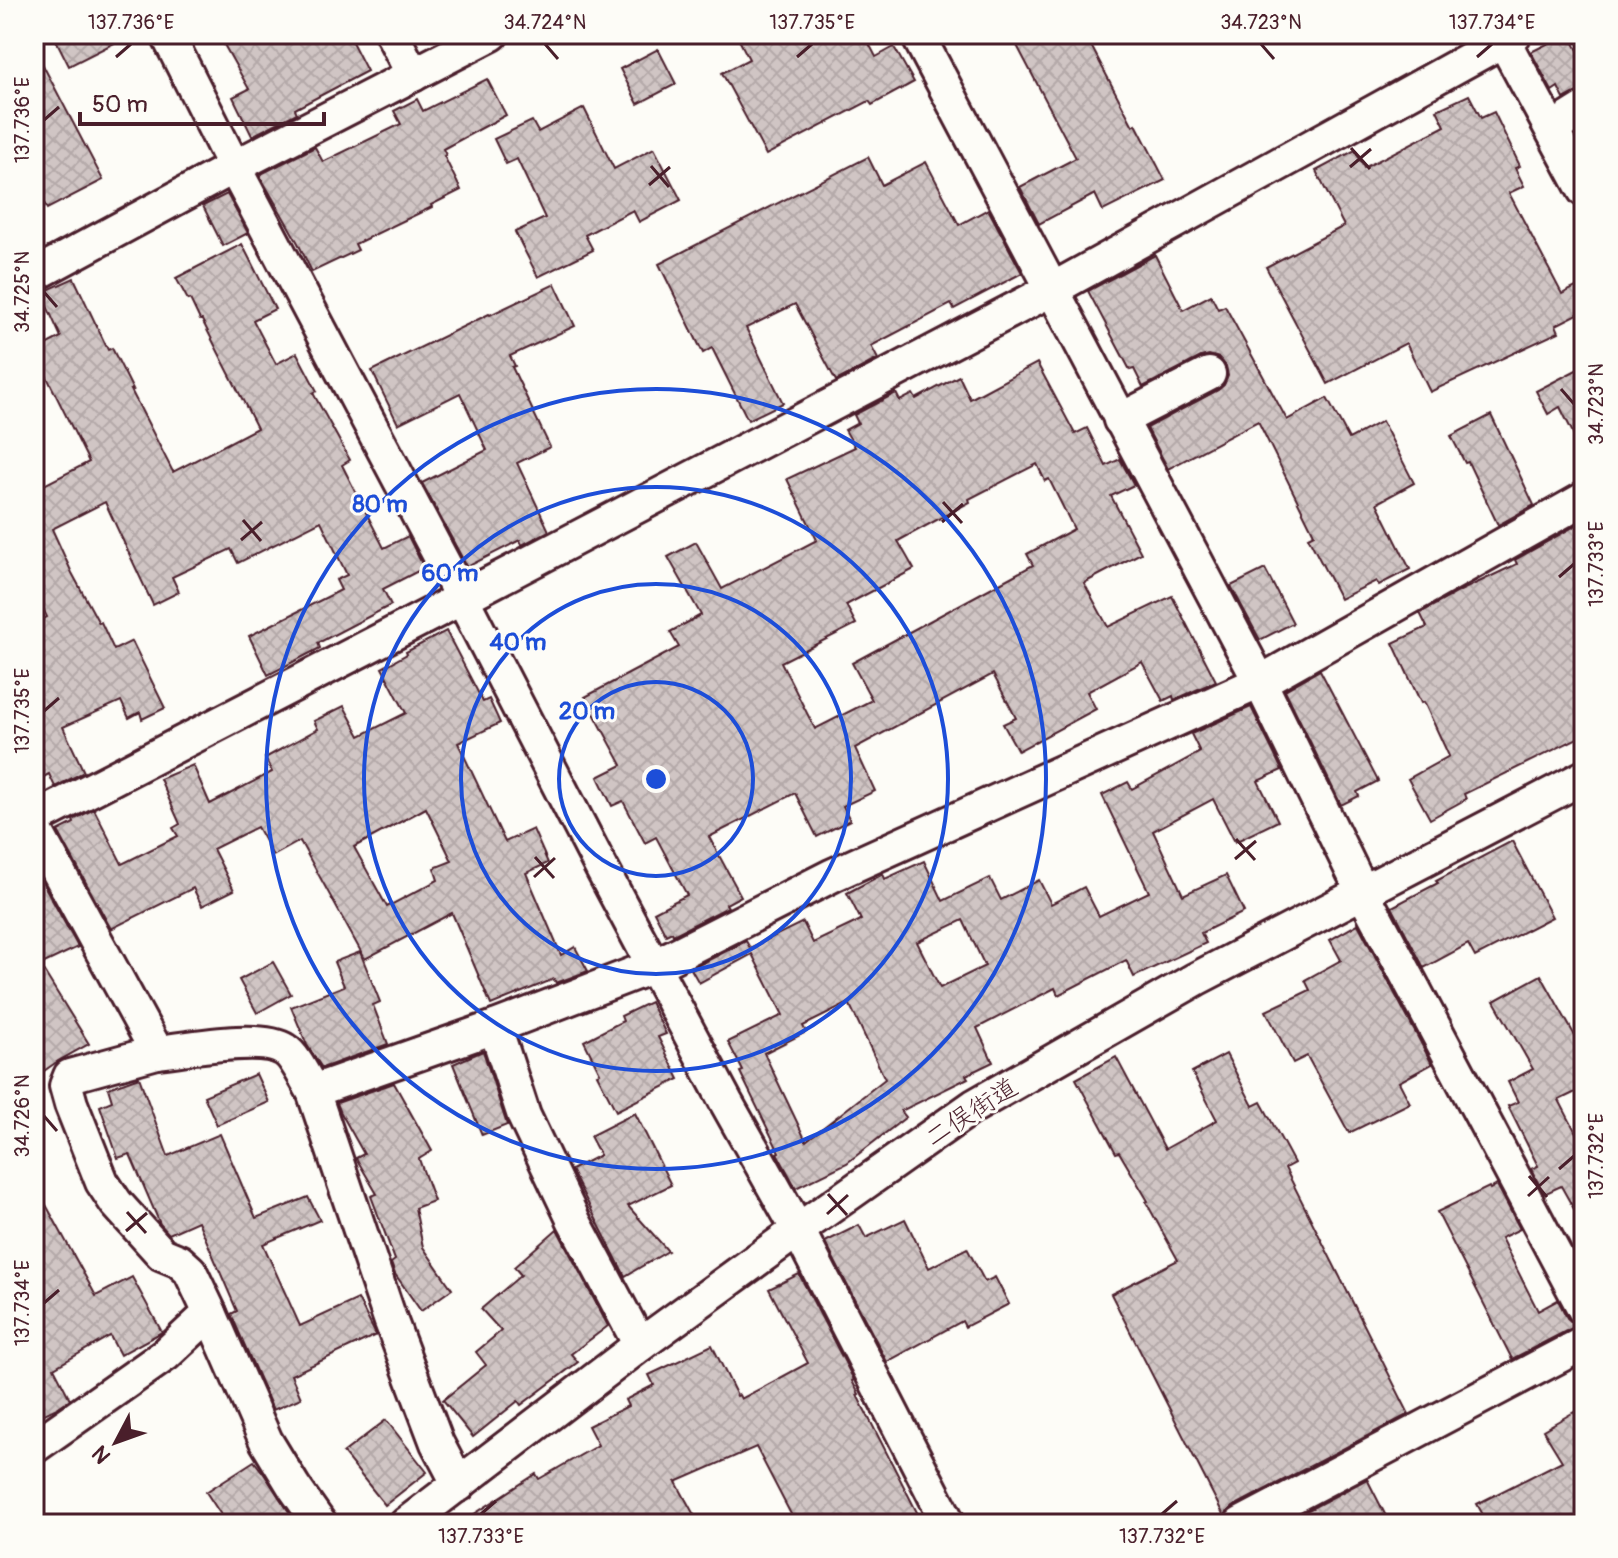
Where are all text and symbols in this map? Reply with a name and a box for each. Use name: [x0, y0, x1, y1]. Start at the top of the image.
text: 137.736°E: [88, 10, 174, 35]
text: 34.724°N: [504, 10, 586, 35]
text: 137.735°E: [769, 10, 855, 35]
text: 34.723°N: [1220, 10, 1302, 35]
text: 137.734°E: [1449, 10, 1535, 35]
scale bar: [80, 76, 324, 126]
text: 137.736°E: [10, 77, 35, 163]
text: 50 m: [92, 90, 148, 119]
text: 34.725°N: [10, 251, 35, 333]
text: 34.723°N: [1584, 363, 1609, 445]
text: 80 m: [352, 490, 408, 519]
text: 137.733°E: [1584, 521, 1609, 607]
text: 60 m: [422, 559, 478, 588]
text: 40 m: [490, 628, 546, 657]
text: 137.735°E: [10, 668, 35, 754]
text: 20 m: [559, 697, 615, 726]
centre of rings: [642, 765, 670, 793]
street label: 二俣街道: [919, 1071, 1024, 1155]
text: 34.726°N: [10, 1075, 35, 1157]
text: 137.732°E: [1584, 1113, 1609, 1199]
text: 137.734°E: [10, 1260, 35, 1346]
north arrow: [76, 1402, 156, 1482]
text: N: [86, 1440, 117, 1469]
text: 137.733°E: [438, 1524, 524, 1549]
text: 137.732°E: [1119, 1524, 1205, 1549]

